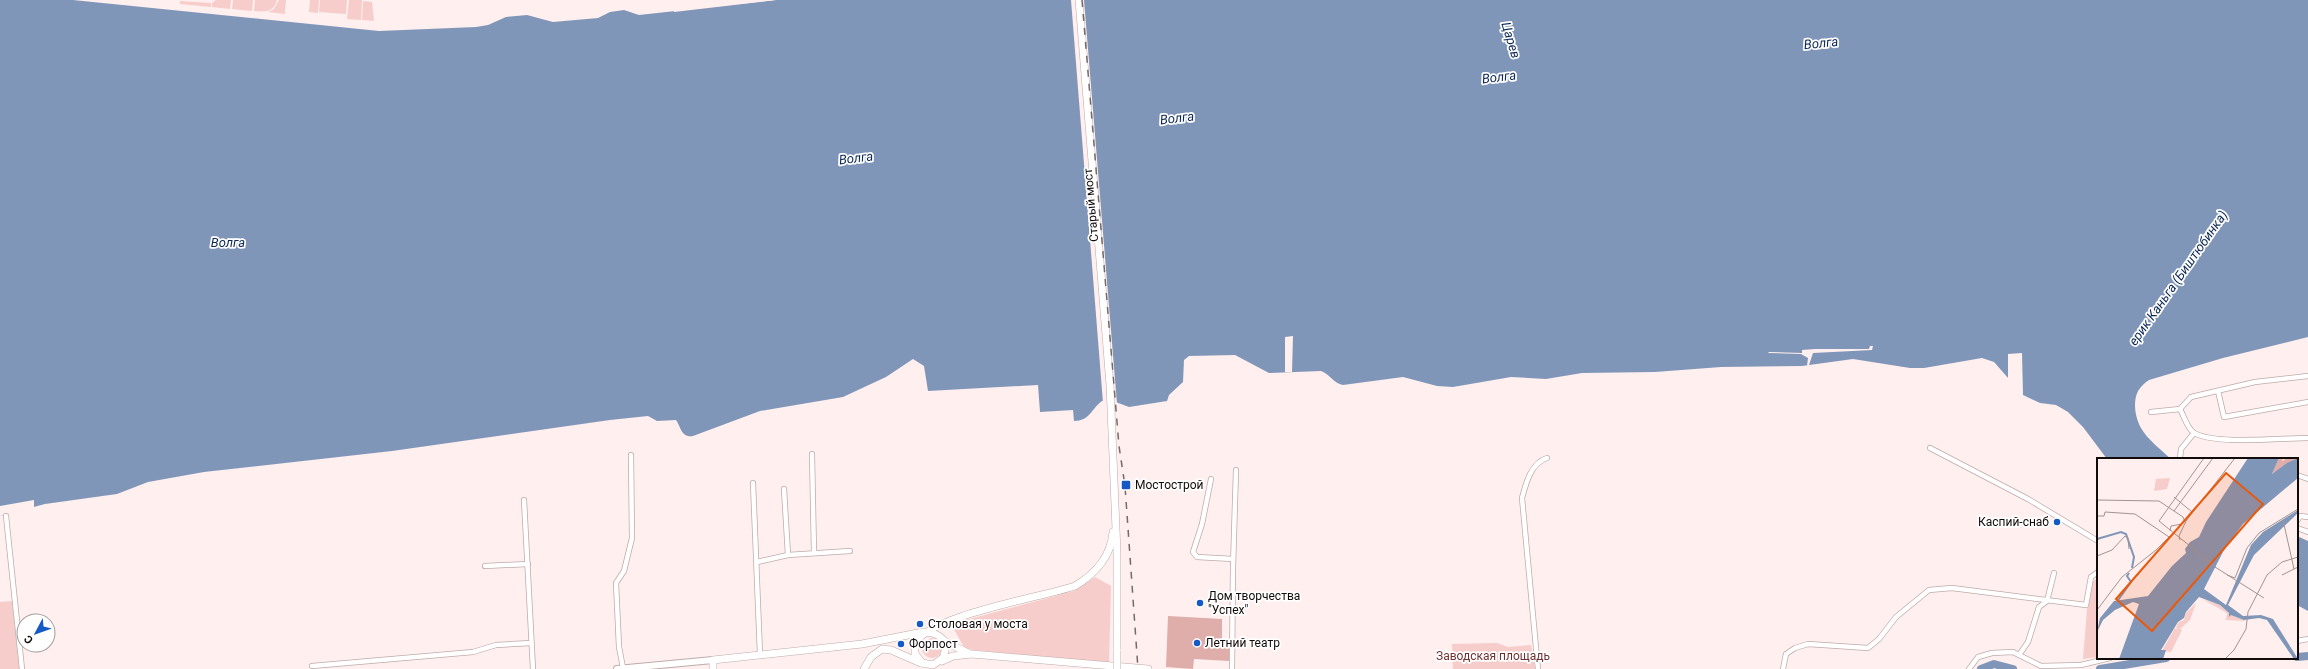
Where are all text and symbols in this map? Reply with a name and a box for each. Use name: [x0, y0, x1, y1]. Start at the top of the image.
water label: Царев: [1498, 20, 1524, 60]
water label: Волга: [1803, 34, 1839, 52]
water label: Волга: [1481, 67, 1517, 87]
water label: Волга: [1159, 108, 1195, 128]
water label: Волга: [838, 148, 874, 168]
street label: Старый мост: [1081, 167, 1101, 242]
water label: ерик Каньга (Биштюбинка): [2126, 208, 2230, 348]
water label: Волга: [211, 235, 245, 250]
inset map: [2097, 458, 2298, 659]
place label: Мостострой: [1135, 478, 1204, 492]
marker: Мостострой: [1120, 479, 1132, 491]
place label: Каспий-снаб: [1978, 515, 2049, 529]
marker: Каспий-снаб: [2052, 517, 2062, 527]
place label: Дом творчества "Успех": [1208, 589, 1300, 617]
marker: Дом творчества "Успех": [1195, 598, 1205, 608]
north arrow: [16, 613, 56, 653]
place label: Столовая у моста: [928, 617, 1028, 631]
marker: Столовая у моста: [915, 619, 925, 629]
text: С: [22, 632, 36, 646]
place label: Летний театр: [1205, 636, 1280, 650]
place label: Форпост: [909, 637, 958, 651]
marker: Летний театр: [1192, 638, 1202, 648]
marker: Форпост: [896, 639, 906, 649]
park label: Заводская площадь: [1436, 649, 1550, 663]

